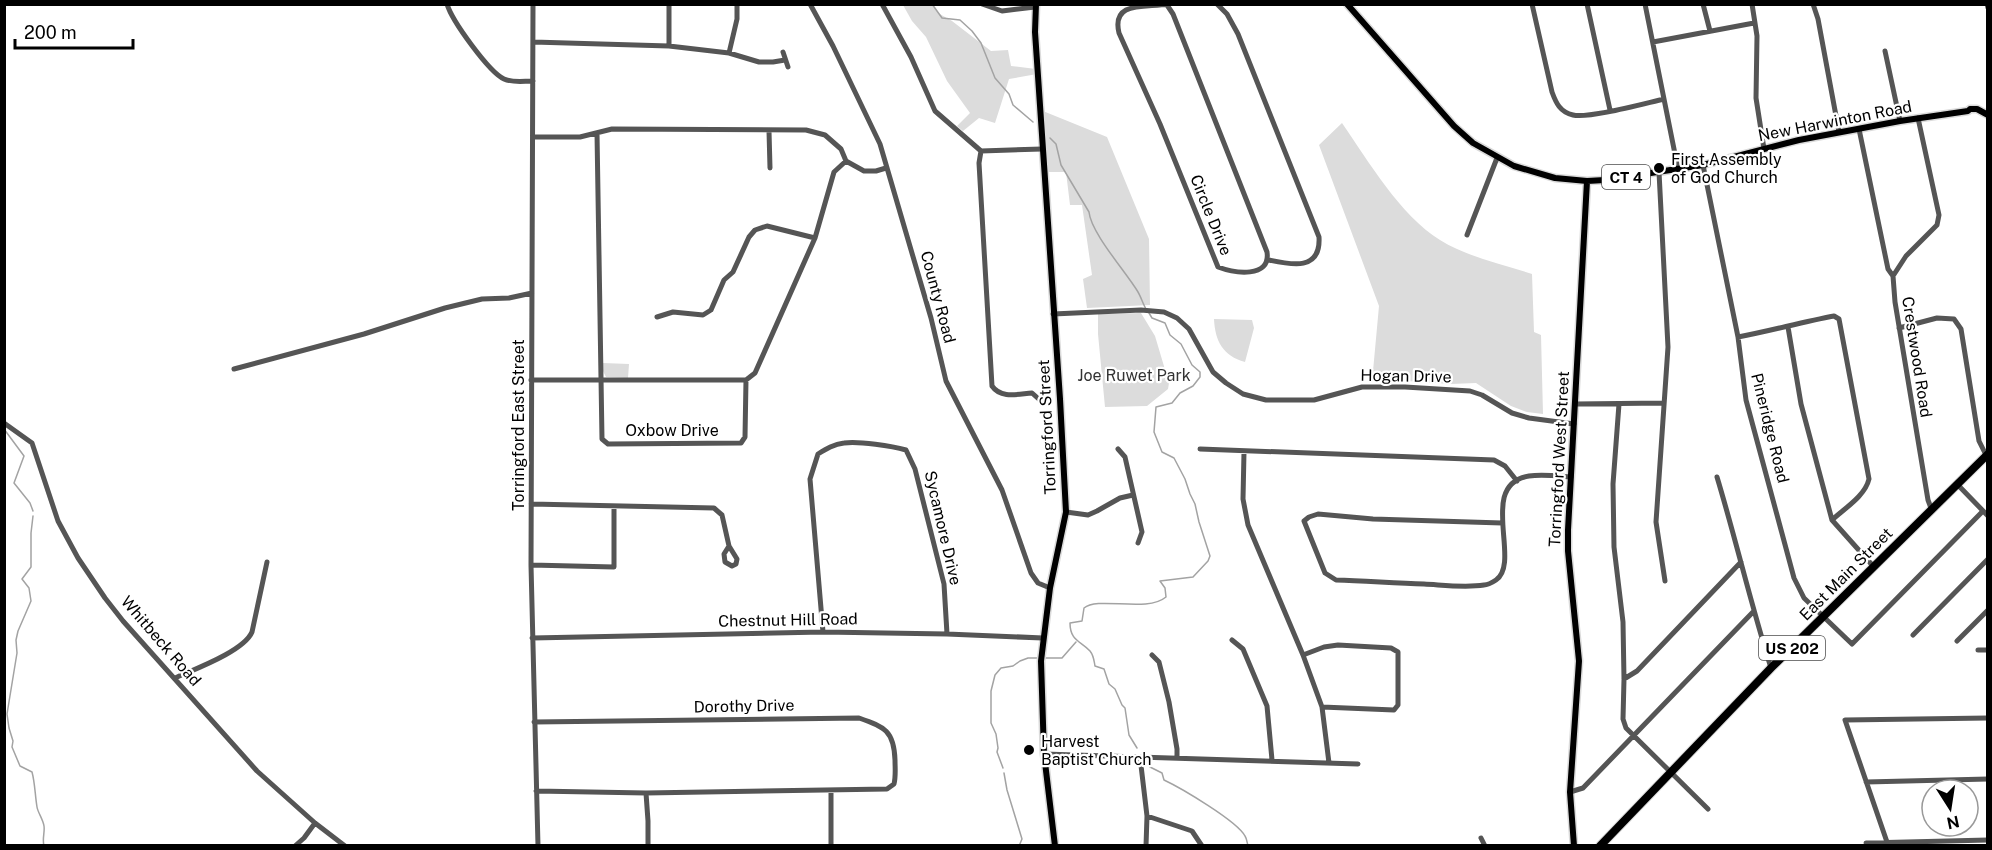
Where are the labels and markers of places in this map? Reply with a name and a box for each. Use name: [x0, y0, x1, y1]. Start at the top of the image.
place label: First Assembly of God Church: [1671, 150, 1782, 187]
marker: First Assembly of God Church: [1652, 161, 1666, 175]
place label: Harvest Baptist Church: [1041, 732, 1152, 769]
marker: Harvest Baptist Church: [1022, 743, 1036, 757]

